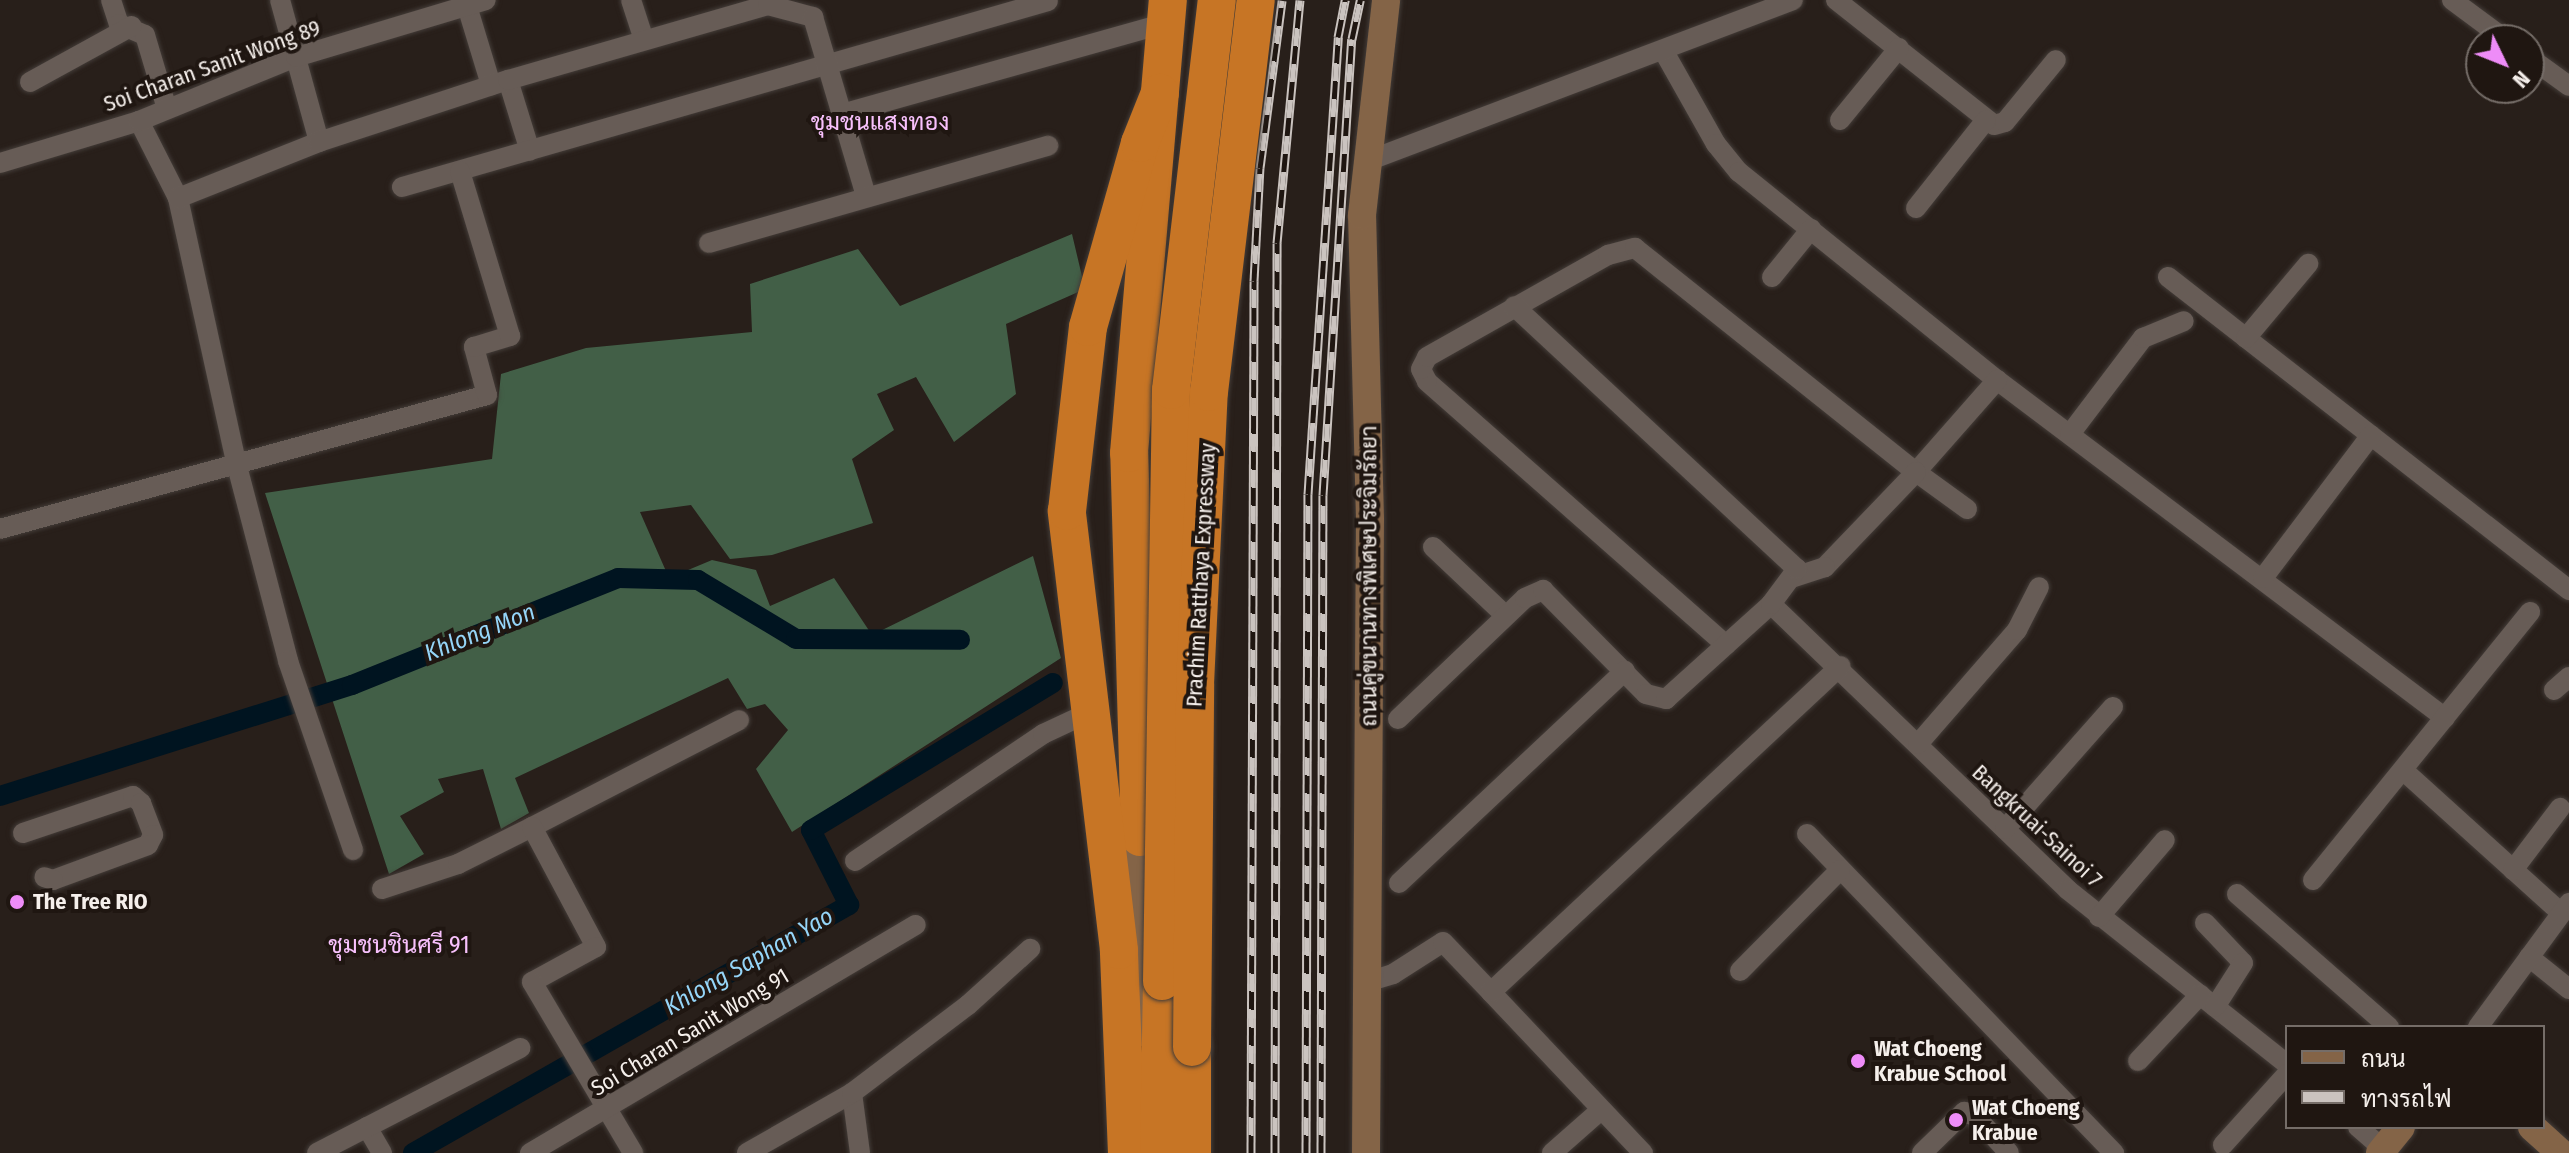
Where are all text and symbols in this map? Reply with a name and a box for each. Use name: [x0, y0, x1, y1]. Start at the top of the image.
street label: Soi Charan Sanit Wong 89: [100, 15, 324, 117]
north arrow: [2465, 24, 2545, 104]
text: N: [2507, 65, 2536, 93]
district label: ชุมชนแสงทอง: [811, 109, 949, 137]
street label: ถนนคู่ขนานทางพิเศษประจิมรัถยา: [1356, 426, 1382, 726]
street label: Prachim Ratthaya Expressway: [1181, 442, 1221, 708]
water label: Khlong Mon: [420, 598, 540, 668]
street label: Bangkruai-Sainoi 7: [1967, 759, 2107, 893]
place label: The Tree RIO: [33, 889, 148, 915]
marker: The Tree RIO: [8, 893, 26, 911]
water label: Khlong Saphan Yao: [660, 902, 838, 1022]
district label: ชุมชนชินศรี 91: [328, 932, 470, 960]
street label: Soi Charan Sanit Wong 91: [586, 962, 794, 1102]
legend: [2285, 1025, 2545, 1129]
place label: Wat Choeng Krabue School: [1874, 1035, 2006, 1086]
text: ถนน: [2361, 1045, 2406, 1073]
marker: Wat Choeng Krabue School: [1849, 1052, 1867, 1070]
text: ทางรถไฟ: [2361, 1085, 2452, 1113]
place label: Wat Choeng Krabue: [1972, 1094, 2080, 1146]
marker: Wat Choeng Krabue: [1947, 1111, 1965, 1129]

